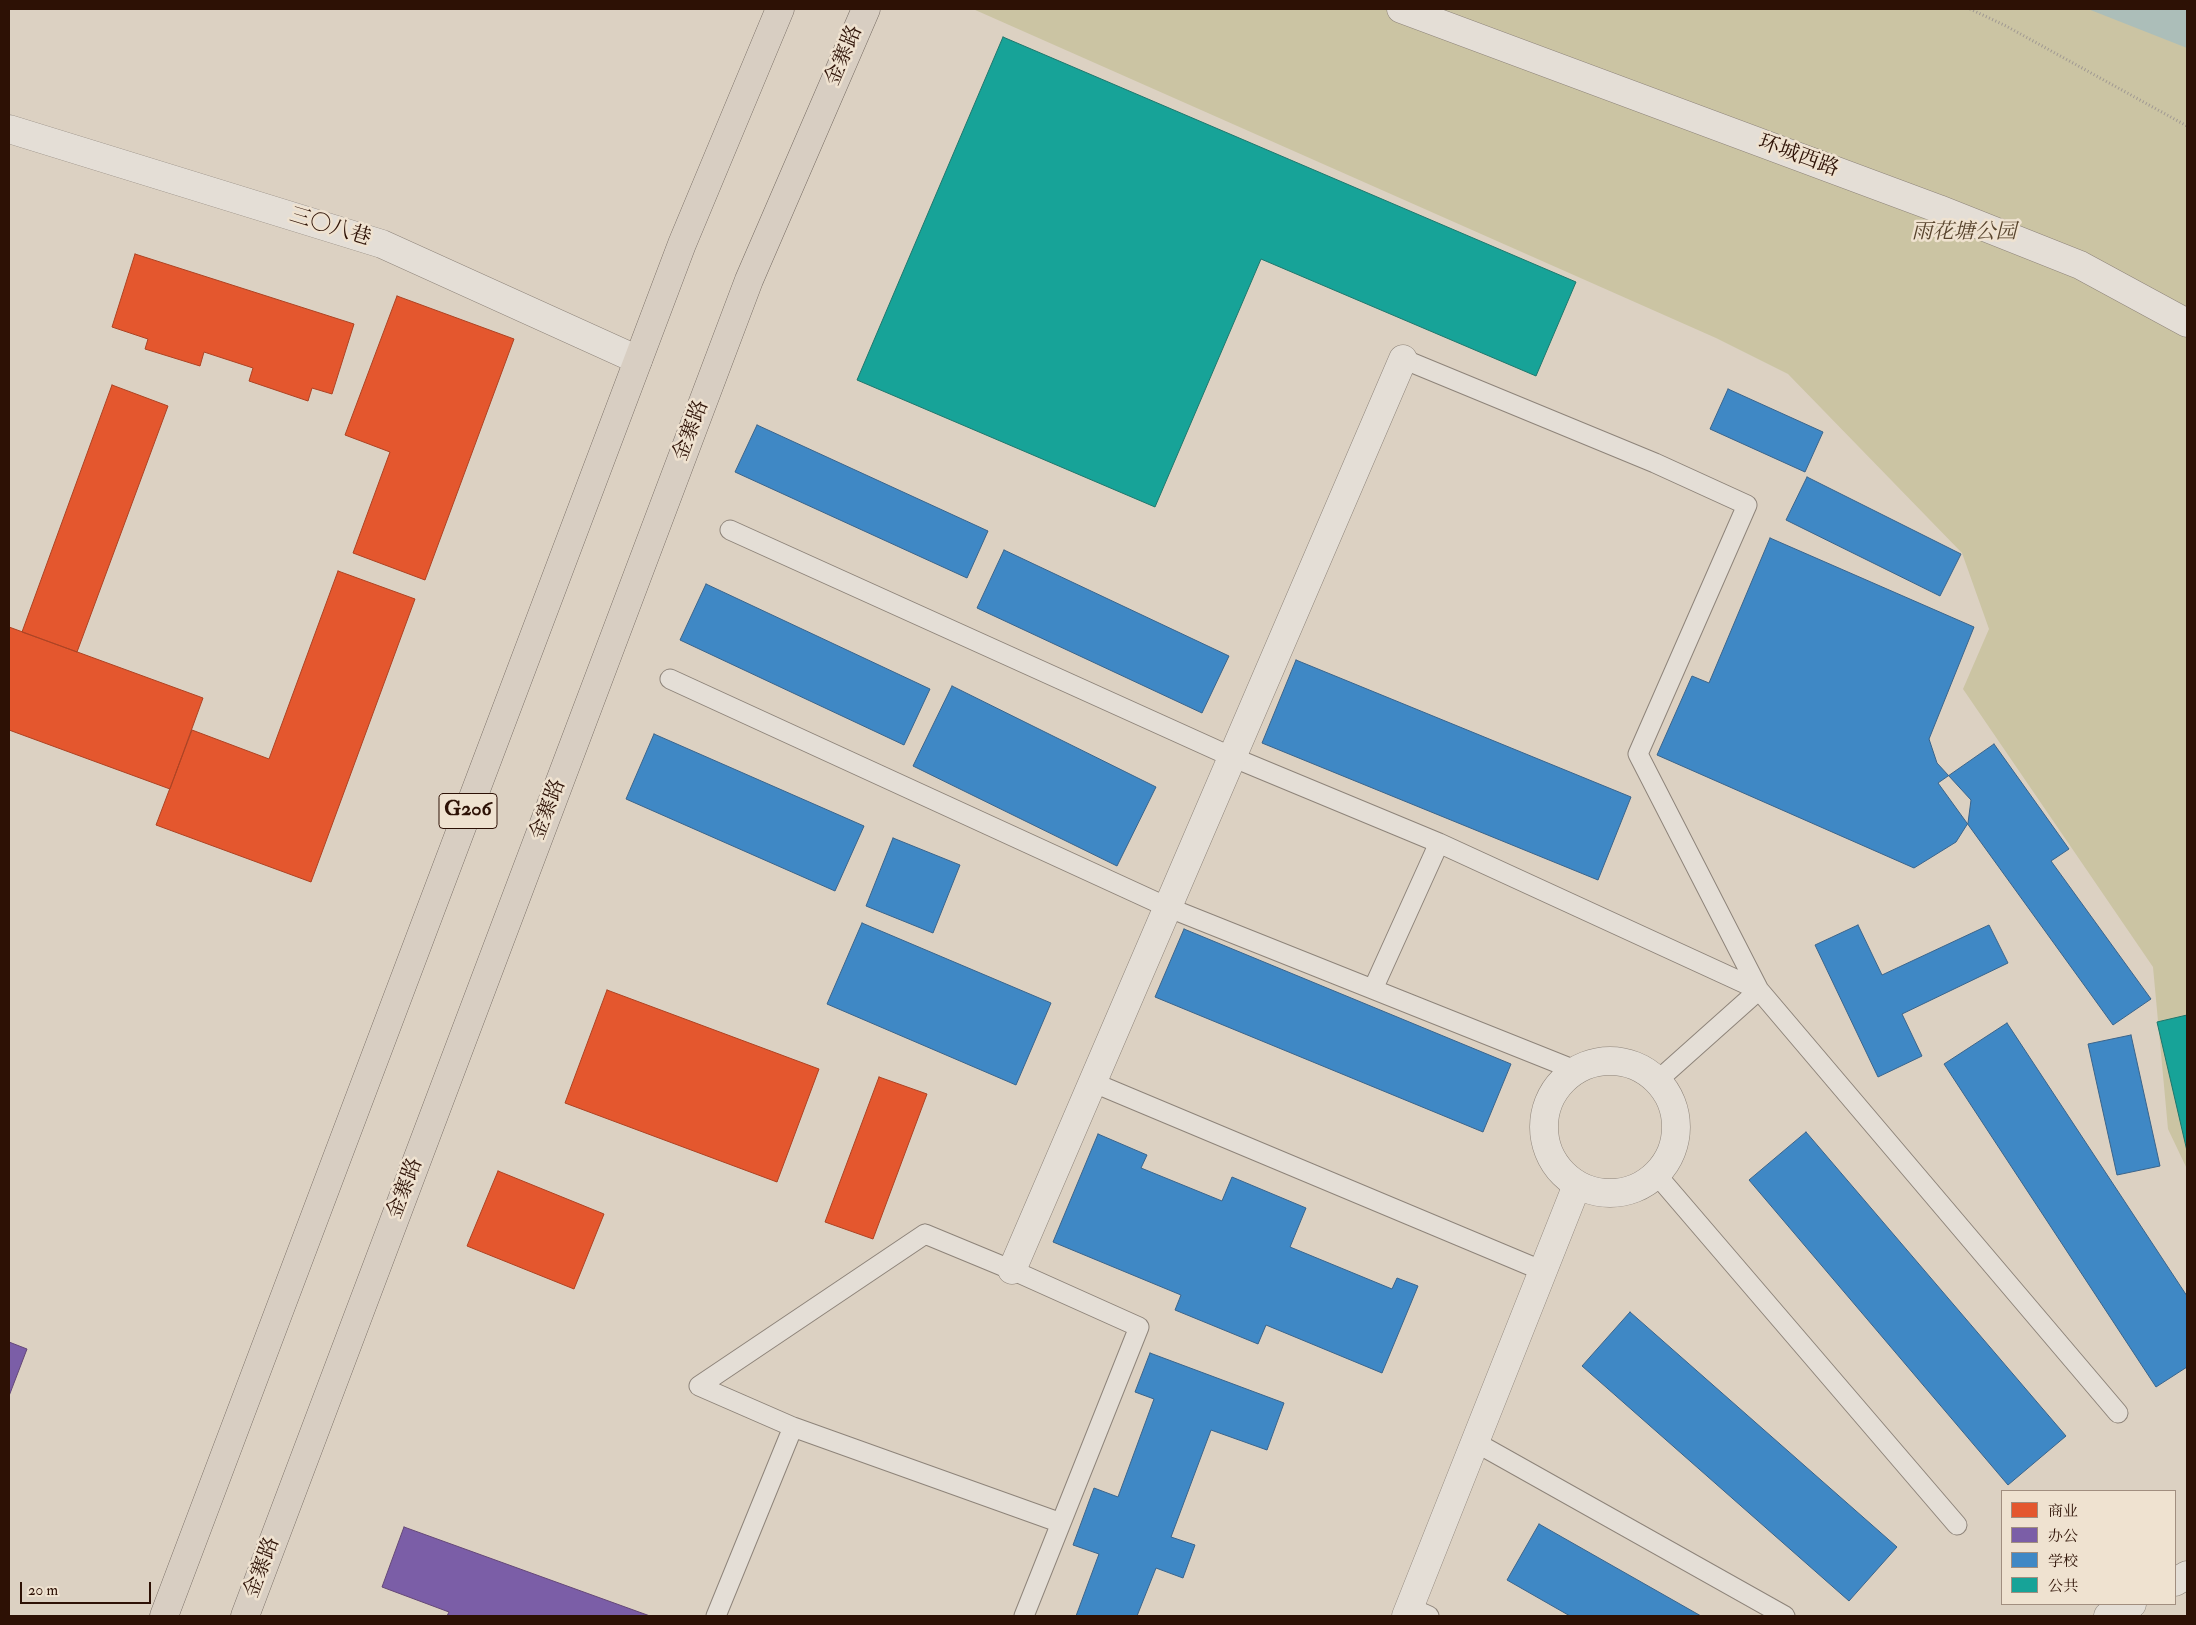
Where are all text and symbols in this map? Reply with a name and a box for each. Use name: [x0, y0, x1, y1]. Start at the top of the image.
street label: 金寨路: [821, 22, 869, 90]
street label: 环城西路: [1754, 131, 1842, 183]
street label: 三〇八巷: [286, 204, 374, 252]
park label: 雨花塘公园: [1912, 220, 2016, 246]
street label: 金寨路: [669, 397, 715, 465]
street label: 金寨路: [526, 776, 572, 844]
road number: G206: [439, 794, 497, 828]
street label: 金寨路: [383, 1155, 429, 1223]
legend: [2001, 1490, 2176, 1605]
text: 商业: [2048, 1502, 2078, 1521]
text: 办公: [2048, 1527, 2078, 1546]
street label: 金寨路: [240, 1534, 286, 1602]
text: 学校: [2048, 1552, 2078, 1571]
scale bar: [22, 1572, 154, 1604]
text: 公共: [2048, 1577, 2078, 1596]
text: 20 m: [28, 1581, 58, 1600]

